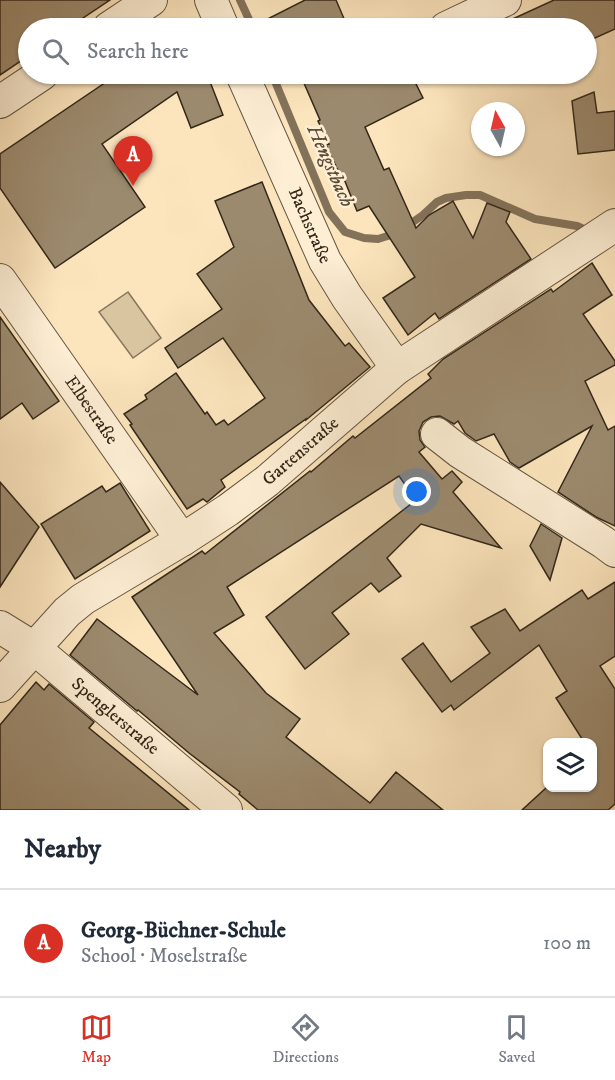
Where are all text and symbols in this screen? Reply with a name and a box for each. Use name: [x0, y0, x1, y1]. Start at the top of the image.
search box: [18, 18, 597, 84]
icon: search: [39, 35, 72, 68]
text: Search here: [87, 38, 189, 65]
north arrow: [471, 102, 525, 156]
water label: Hengstbach: [300, 120, 359, 211]
pin: A: [114, 136, 152, 186]
street label: Bachstraße: [283, 184, 336, 267]
street label: Elbestraße: [60, 372, 123, 449]
street label: Gartenstraße: [258, 412, 344, 491]
your location: [402, 477, 431, 506]
street label: Spenglerstraße: [67, 673, 163, 760]
map controls: [543, 738, 597, 792]
button: layers: [543, 738, 597, 792]
text: Nearby: [24, 833, 101, 866]
text: Georg-Büchner-Schule: [81, 917, 286, 944]
text: A: [37, 931, 50, 956]
text: 100 m: [543, 931, 591, 956]
text: School · Moselstraße: [81, 944, 247, 969]
tab: Map: [80, 1011, 113, 1067]
tab: Directions: [272, 1011, 339, 1067]
tab: Saved: [498, 1011, 535, 1067]

